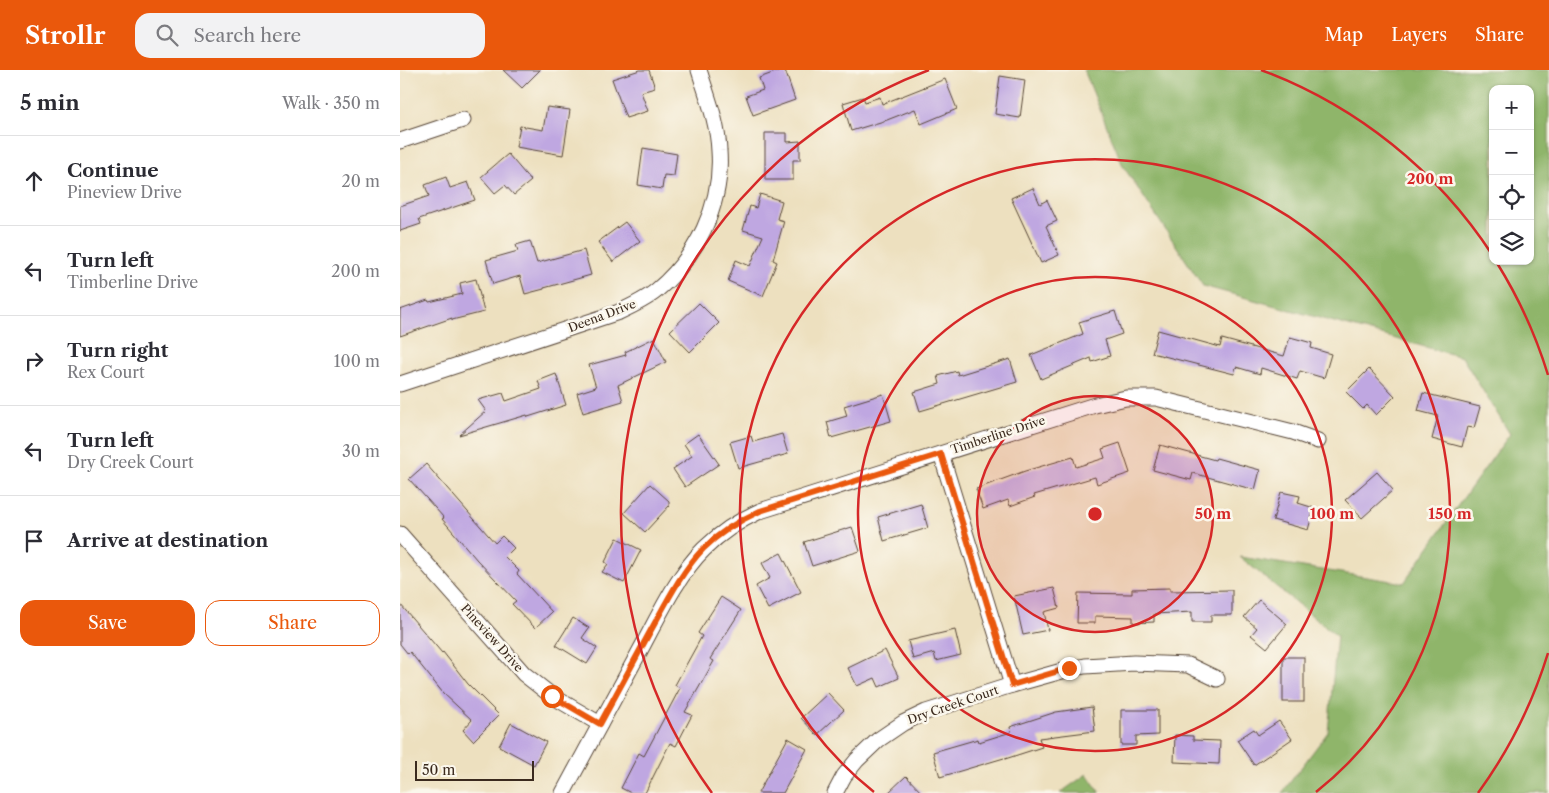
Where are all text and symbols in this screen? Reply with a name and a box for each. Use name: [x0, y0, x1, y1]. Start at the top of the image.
search box: [135, 13, 485, 58]
text: Strollr: [25, 21, 105, 50]
icon: search: [153, 21, 181, 49]
text: Search here: [193, 24, 301, 47]
text: Map: [1325, 24, 1363, 46]
text: Layers: [1391, 24, 1447, 46]
text: Share: [1475, 24, 1524, 46]
map controls: [1489, 85, 1534, 265]
button: +: [1489, 85, 1534, 130]
text: 5 min: [20, 90, 80, 115]
text: Walk · 350 m: [282, 93, 380, 113]
button: −: [1489, 130, 1534, 175]
text: Continue: [67, 159, 159, 182]
icon: ahead: [20, 167, 48, 195]
text: 200 m: [1407, 169, 1453, 188]
text: 20 m: [341, 171, 380, 191]
button: locate: [1489, 175, 1534, 220]
text: Pineview Drive: [67, 182, 182, 202]
button: layers: [1489, 220, 1534, 265]
text: Turn left: [67, 249, 154, 272]
icon: left: [20, 257, 48, 285]
text: 200 m: [331, 261, 380, 281]
text: Timberline Drive: [67, 272, 198, 292]
street label: Deena Drive: [566, 296, 638, 335]
text: Turn right: [67, 339, 168, 362]
icon: right: [20, 347, 48, 375]
text: 100 m: [334, 351, 380, 371]
text: Rex Court: [67, 362, 145, 382]
street label: Timberline Drive: [949, 412, 1047, 457]
text: Turn left: [67, 429, 154, 452]
icon: left: [20, 437, 48, 465]
text: 30 m: [342, 441, 380, 461]
text: Dry Creek Court: [67, 452, 194, 472]
text: 50 m: [1195, 504, 1231, 523]
text: 100 m: [1310, 504, 1354, 523]
text: 150 m: [1428, 504, 1472, 523]
centre of rings: [1086, 505, 1104, 523]
icon: arrive: [20, 527, 48, 555]
text: Arrive at destination: [67, 529, 268, 552]
button: Save: [20, 600, 195, 646]
button: Share: [205, 600, 380, 646]
street label: Pineview Drive: [458, 601, 527, 675]
route end: [1058, 657, 1081, 680]
street label: Dry Creek Court: [905, 682, 1001, 727]
route start: [541, 685, 564, 708]
scale bar: [415, 758, 534, 781]
text: 50 m: [422, 761, 455, 779]

